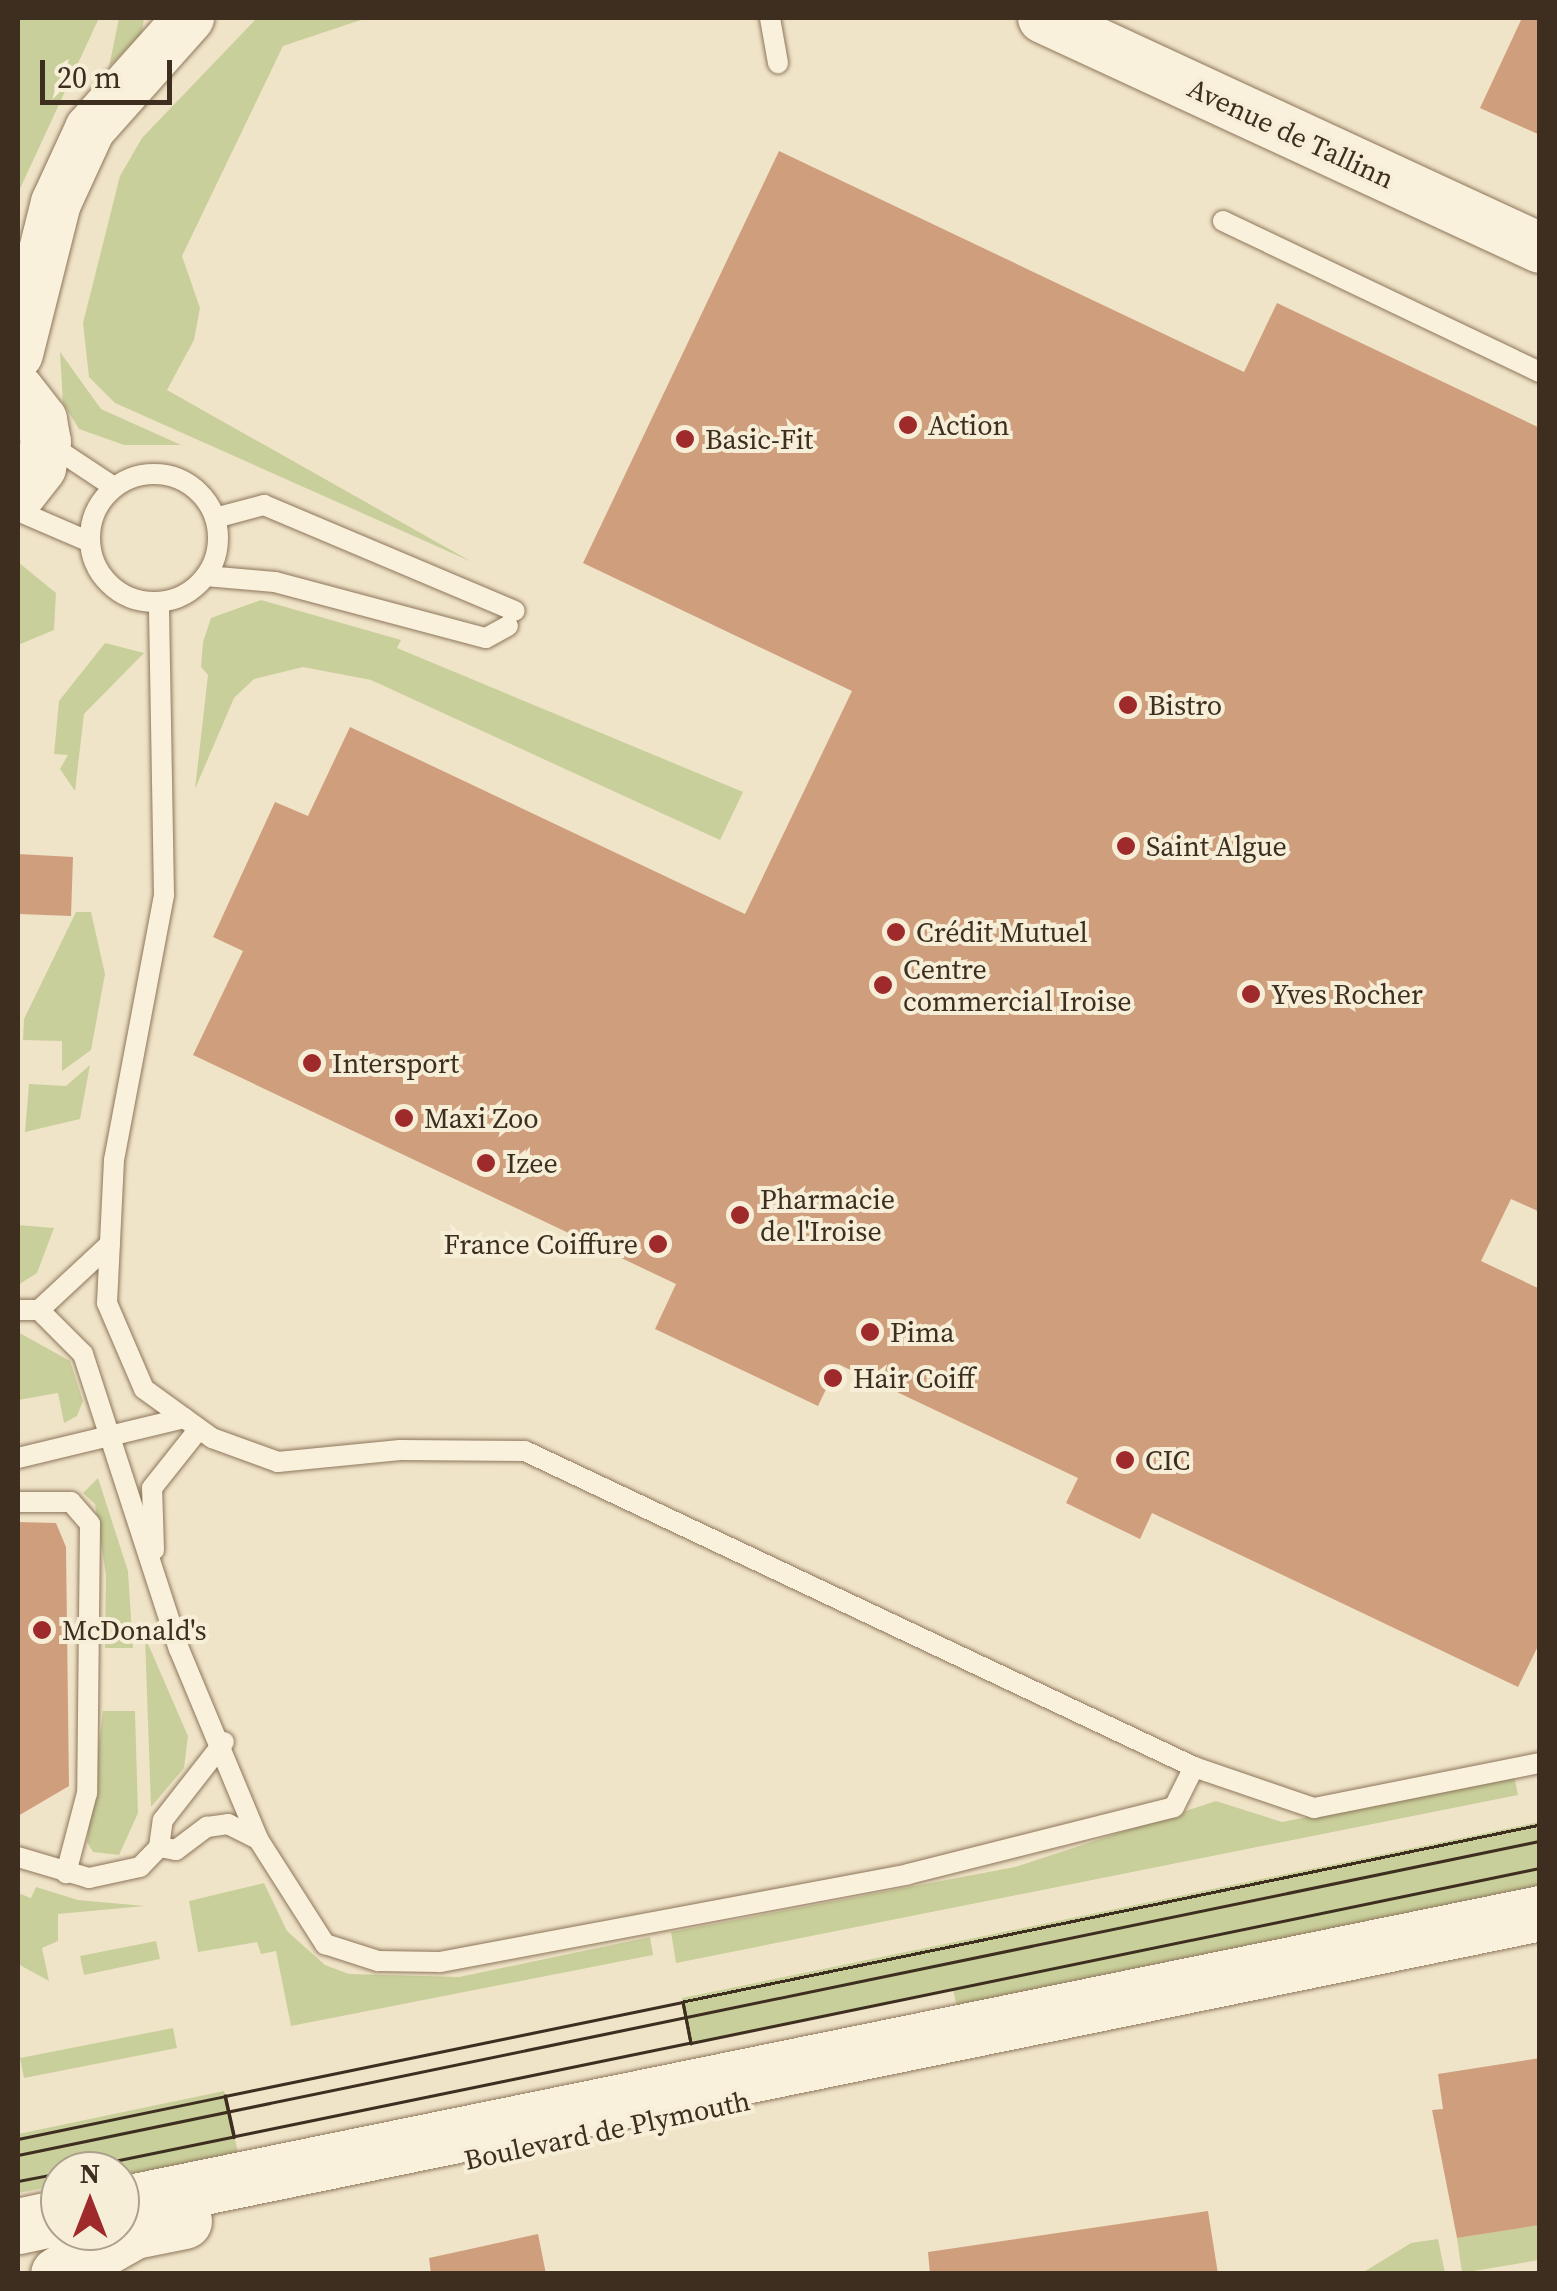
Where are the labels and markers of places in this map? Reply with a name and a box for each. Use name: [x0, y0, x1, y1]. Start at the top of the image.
place label: Action: [928, 408, 1009, 442]
marker: Action: [897, 414, 919, 436]
place label: Basic-Fit: [705, 422, 813, 456]
marker: Basic-Fit: [674, 428, 696, 450]
place label: Bistro: [1148, 688, 1222, 722]
marker: Bistro: [1117, 694, 1139, 716]
place label: Saint Algue: [1146, 829, 1287, 863]
marker: Saint Algue: [1115, 835, 1137, 857]
place label: Crédit Mutuel: [916, 915, 1088, 949]
marker: Crédit Mutuel: [885, 921, 907, 943]
place label: Centre commercial Iroise: [903, 952, 1132, 1018]
marker: Centre commercial Iroise: [872, 974, 894, 996]
place label: Yves Rocher: [1271, 977, 1423, 1011]
marker: Yves Rocher: [1240, 983, 1262, 1005]
place label: Intersport: [332, 1046, 459, 1080]
marker: Intersport: [301, 1052, 323, 1074]
place label: Maxi Zoo: [424, 1101, 539, 1135]
marker: Maxi Zoo: [393, 1107, 415, 1129]
place label: Izee: [506, 1146, 558, 1180]
marker: Izee: [475, 1152, 497, 1174]
place label: Pharmacie de l'Iroise: [760, 1182, 895, 1248]
marker: Pharmacie de l'Iroise: [729, 1204, 751, 1226]
place label: France Coiffure: [444, 1227, 638, 1261]
marker: France Coiffure: [647, 1233, 669, 1255]
place label: Pima: [890, 1315, 955, 1349]
marker: Pima: [859, 1321, 881, 1343]
place label: Hair Coiff: [853, 1361, 975, 1395]
marker: Hair Coiff: [822, 1367, 844, 1389]
place label: CIC: [1145, 1443, 1190, 1477]
marker: CIC: [1114, 1449, 1136, 1471]
place label: McDonald's: [62, 1613, 207, 1647]
marker: McDonald's: [31, 1619, 53, 1641]

